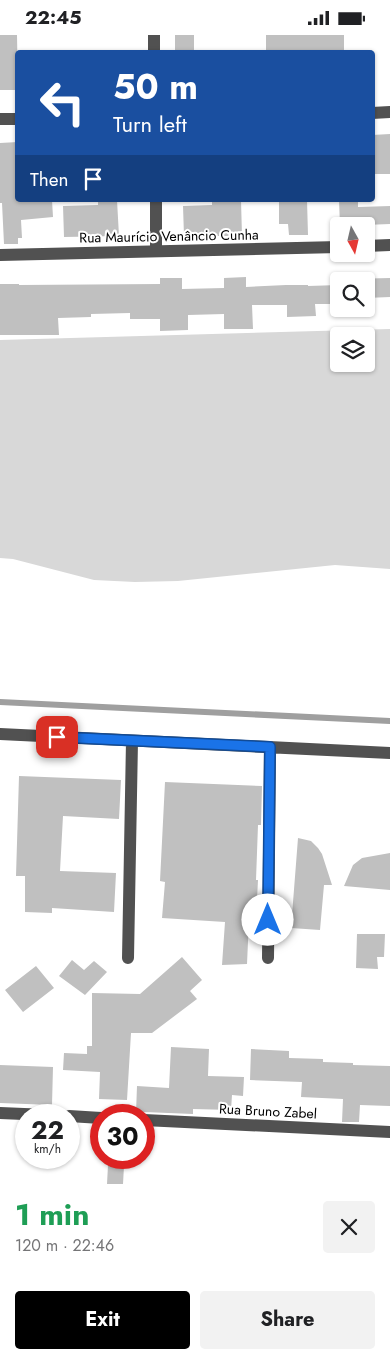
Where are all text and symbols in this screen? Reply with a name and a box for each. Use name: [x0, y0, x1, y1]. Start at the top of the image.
text: 22:45: [25, 4, 82, 31]
text: 50 m: [113, 62, 198, 112]
icon: left: [30, 70, 95, 135]
text: Turn left: [113, 108, 187, 140]
icon: arrive: [79, 165, 107, 193]
text: Then: [30, 166, 69, 193]
north arrow: [330, 217, 375, 263]
map controls: [330, 217, 375, 372]
street label: Rua Maurício Venâncio Cunha: [79, 224, 259, 248]
button: search: [330, 272, 375, 317]
button: layers: [330, 327, 375, 372]
pin: [36, 716, 78, 758]
icon: arrive: [43, 723, 71, 751]
position arrow: [241, 893, 293, 945]
street label: Rua Bruno Zabel: [219, 1098, 317, 1124]
speed limit sign: 30: [90, 1104, 155, 1169]
text: 22: [31, 1112, 64, 1148]
text: km/h: [34, 1140, 61, 1158]
text: 1 min: [15, 1193, 89, 1236]
button: close: [323, 1201, 375, 1253]
text: 120 m · 22:46: [15, 1234, 114, 1257]
button: Exit: [15, 1291, 190, 1349]
button: Share: [200, 1291, 375, 1349]

